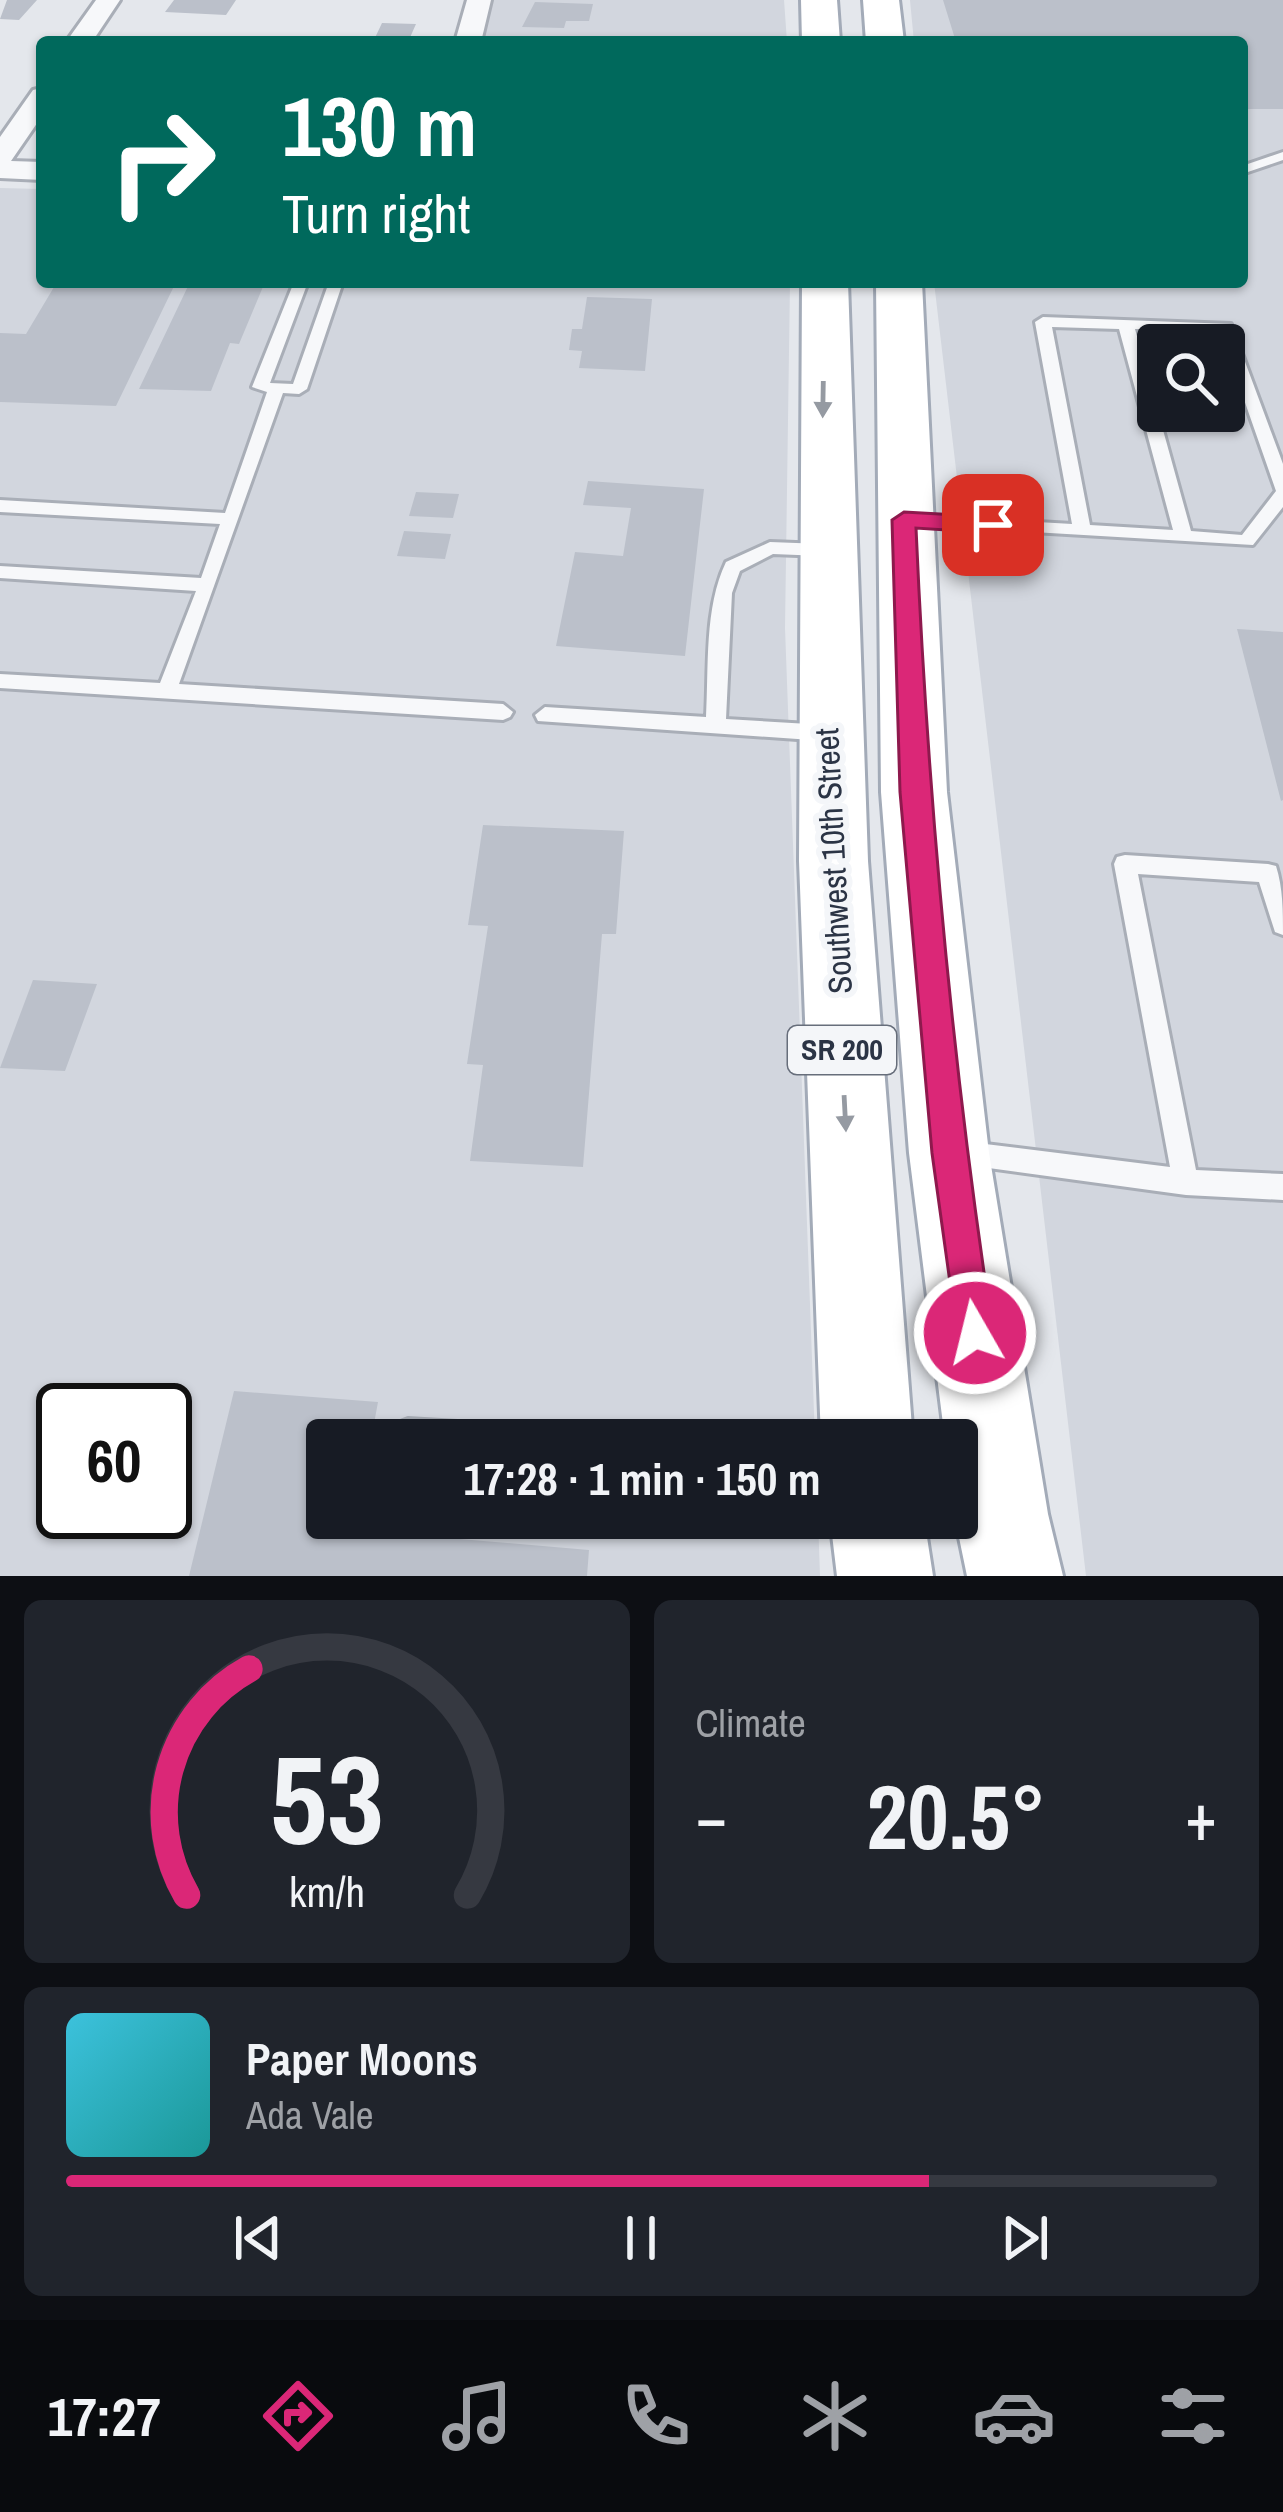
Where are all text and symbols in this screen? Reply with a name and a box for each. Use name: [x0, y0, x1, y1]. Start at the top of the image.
text: 130 m: [282, 69, 477, 182]
icon: right: [84, 84, 240, 240]
text: Turn right: [282, 177, 470, 250]
map controls: [1137, 324, 1245, 432]
button: search: [1137, 324, 1245, 432]
one-way arrow: [814, 381, 833, 419]
pin: [942, 474, 1044, 576]
icon: arrive: [960, 492, 1026, 558]
street label: Southwest 10th Street: [804, 727, 862, 995]
road number: SR 200: [788, 1026, 896, 1074]
one-way arrow: [836, 1095, 855, 1133]
position arrow: [912, 1270, 1038, 1396]
speed limit sign: 60: [36, 1383, 192, 1539]
text: 17:28 · 1 min · 150 m: [464, 1448, 820, 1509]
text: Climate: [696, 1697, 806, 1749]
text: 53: [270, 1715, 384, 1883]
text: 20.5°: [866, 1756, 1046, 1877]
text: −: [696, 1772, 727, 1861]
text: +: [1185, 1772, 1217, 1861]
text: km/h: [289, 1862, 365, 1919]
text: Paper Moons: [246, 2028, 478, 2089]
text: Ada Vale: [246, 2089, 373, 2141]
icon: previous: [225, 2205, 291, 2271]
icon: pause: [608, 2205, 674, 2271]
icon: next: [992, 2205, 1058, 2271]
icon: directions: [256, 2374, 340, 2458]
icon: music: [435, 2374, 519, 2458]
icon: phone: [614, 2374, 698, 2458]
icon: climate: [793, 2374, 877, 2458]
icon: car: [972, 2374, 1056, 2458]
icon: filters: [1151, 2374, 1235, 2458]
text: 17:27: [48, 2380, 161, 2453]

